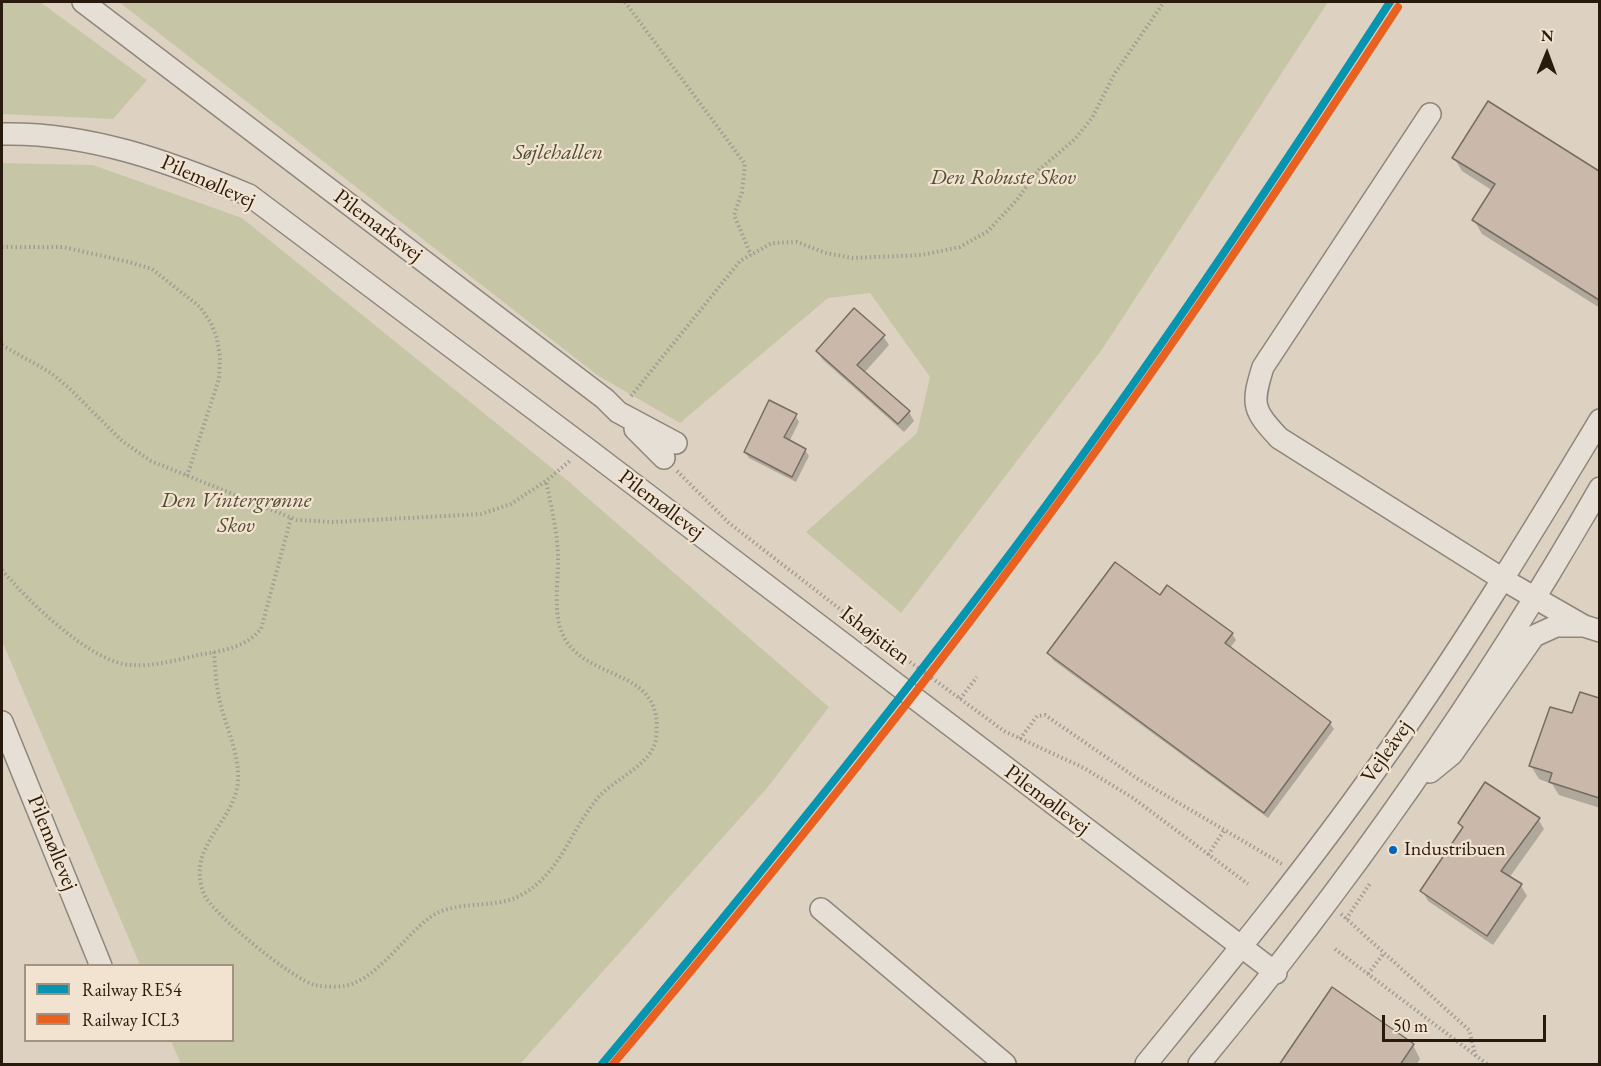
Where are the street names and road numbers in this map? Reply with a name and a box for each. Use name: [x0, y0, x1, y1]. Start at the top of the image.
street label: Pilemøllevej: [157, 149, 259, 215]
street label: Pilemarksvej: [328, 184, 428, 268]
street label: Pilemøllevej: [613, 464, 709, 546]
street label: Ishøjstien: [835, 601, 915, 671]
street label: Vejleåvej: [1356, 715, 1418, 789]
street label: Pilemøllevej: [999, 759, 1095, 841]
street label: Pilemøllevej: [21, 791, 83, 895]

